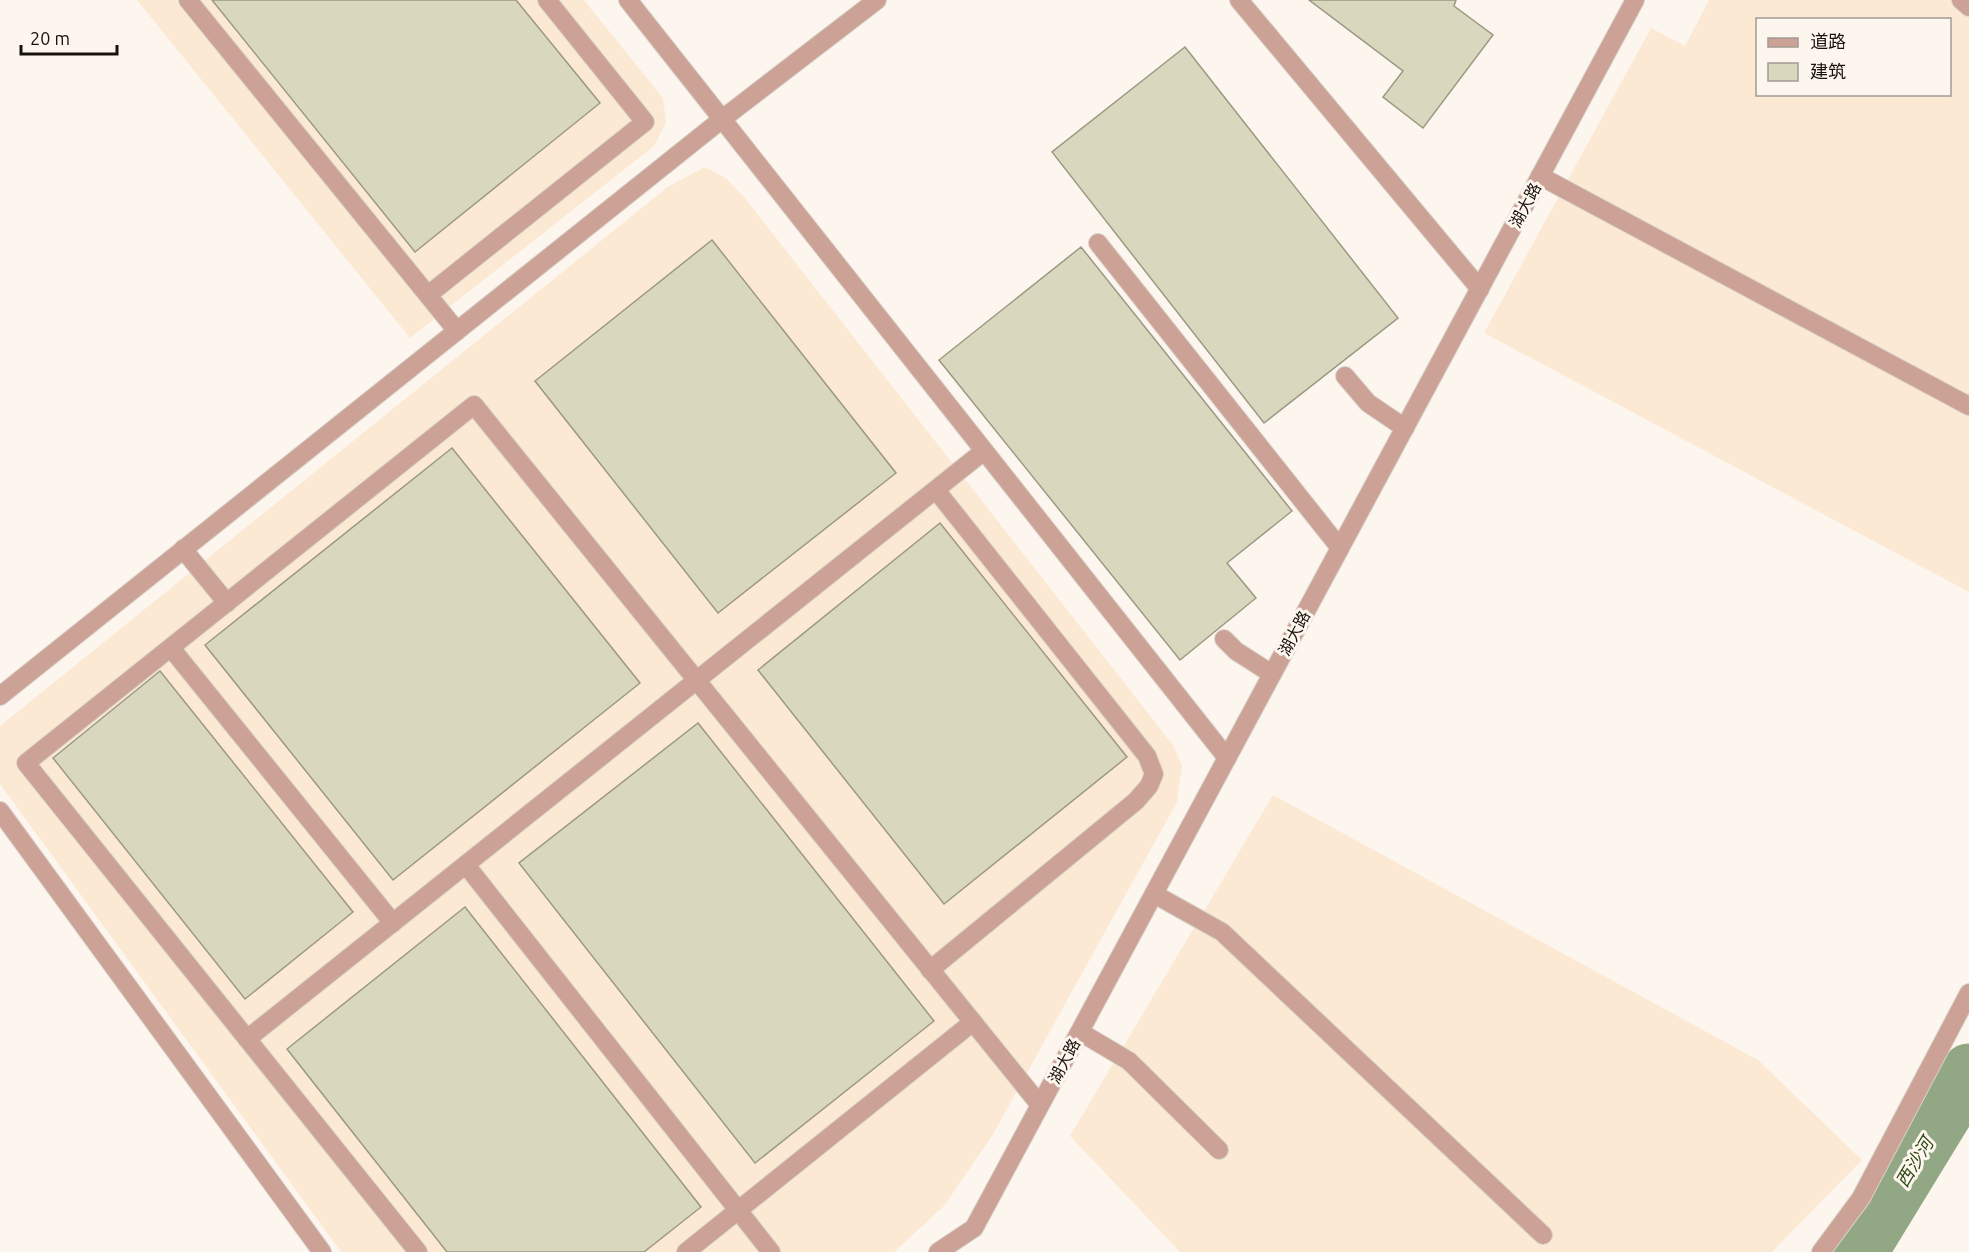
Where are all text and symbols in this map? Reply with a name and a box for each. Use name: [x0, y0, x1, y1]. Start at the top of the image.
scale bar: [21, 18, 117, 56]
legend: [1756, 18, 1951, 96]
text: 20 m: [30, 28, 70, 48]
text: 道路: [1810, 31, 1846, 51]
text: 建筑: [1810, 61, 1846, 81]
street label: 湖大路: [1506, 180, 1544, 230]
street label: 湖大路: [1275, 608, 1313, 658]
street label: 湖大路: [1045, 1036, 1083, 1086]
water label: 西沙河: [1892, 1131, 1938, 1190]

